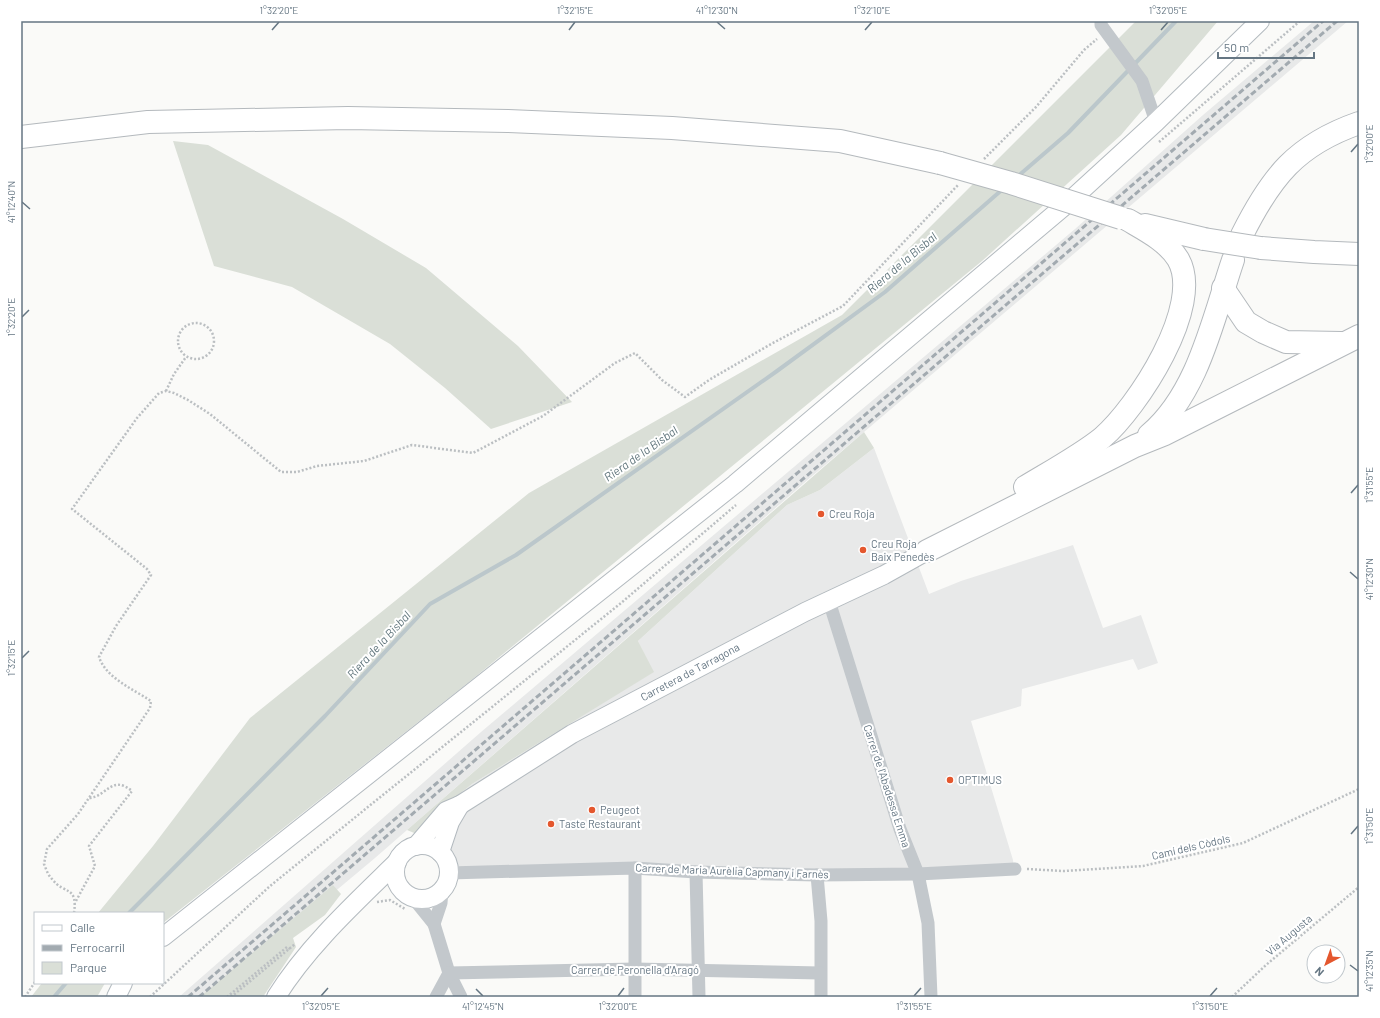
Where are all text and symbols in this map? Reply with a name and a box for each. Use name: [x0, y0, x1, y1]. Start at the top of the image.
text: 1°32'20"E: [260, 4, 298, 16]
text: 1°32'15"E: [557, 4, 593, 16]
text: 41°12'30"N: [696, 4, 738, 16]
text: 1°32'10"E: [854, 4, 890, 16]
text: 1°32'05"E: [1149, 4, 1187, 16]
scale bar: [1218, 34, 1314, 60]
text: 50 m: [1224, 40, 1249, 54]
text: 1°32'00"E: [1363, 124, 1375, 164]
text: 41°12'40"N: [5, 181, 17, 223]
water label: Riera de la Bisbal: [864, 229, 939, 295]
text: 1°32'20"E: [5, 298, 17, 336]
water label: Riera de la Bisbal: [601, 422, 680, 484]
text: 1°31'55"E: [1363, 467, 1375, 503]
place label: Creu Roja: [829, 507, 875, 520]
marker: Creu Roja: [816, 509, 826, 519]
place label: Creu Roja Baix Penedès: [871, 537, 935, 563]
marker: Creu Roja Baix Penedès: [858, 545, 868, 555]
text: 41°12'30"N: [1363, 558, 1375, 600]
water label: Riera de la Bisbal: [344, 608, 413, 681]
text: 1°32'15"E: [5, 640, 17, 676]
street label: Carretera de Tarragona: [638, 640, 742, 703]
street label: Carrer de l'Abadessa Emma: [861, 723, 913, 849]
place label: OPTIMUS: [958, 773, 1002, 786]
marker: OPTIMUS: [945, 775, 955, 785]
place label: Peugeot: [600, 803, 640, 816]
marker: Peugeot: [587, 805, 597, 815]
text: 1°31'50"E: [1363, 808, 1375, 844]
place label: Taste Restaurant: [559, 817, 641, 830]
marker: Taste Restaurant: [546, 819, 556, 829]
street label: Camí dels Còdols: [1150, 831, 1231, 862]
street label: Carrer de Maria Aurèlia Capmany i Farnès: [635, 861, 829, 880]
legend: [34, 912, 164, 984]
street label: Via Augusta: [1263, 912, 1314, 958]
text: Calle: [70, 920, 95, 934]
text: Ferrocarril: [70, 940, 125, 954]
north arrow: [1306, 944, 1346, 984]
text: 41°12'35"N: [1363, 950, 1375, 992]
text: Parque: [70, 960, 107, 974]
street label: Carrer de Peronella d'Aragó: [571, 963, 699, 976]
text: N: [1312, 965, 1326, 979]
text: 1°32'05"E: [302, 1000, 340, 1012]
text: 41°12'45"N: [462, 1000, 504, 1012]
text: 1°32'00"E: [598, 1000, 638, 1012]
text: 1°31'55"E: [896, 1000, 932, 1012]
text: 1°31'50"E: [1192, 1000, 1228, 1012]

